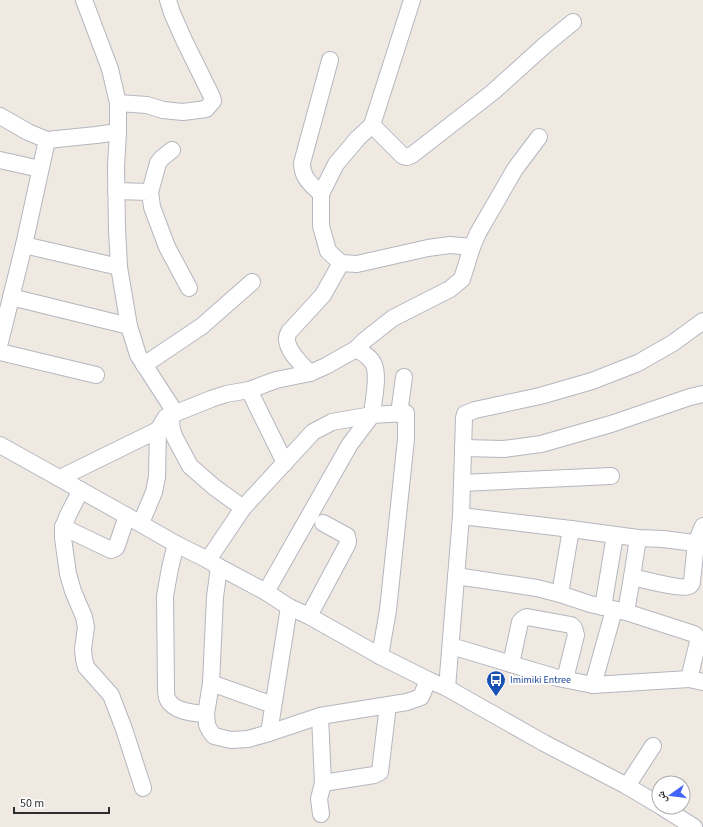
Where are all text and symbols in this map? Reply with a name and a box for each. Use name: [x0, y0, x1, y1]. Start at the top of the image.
bus stop icon: Imimiki Entree: [485, 669, 507, 697]
place label: Imimiki Entree: [510, 673, 571, 687]
north arrow: [651, 775, 691, 815]
scale bar: [14, 789, 109, 815]
text: ش: [653, 790, 670, 805]
text: 50 m: [20, 795, 44, 812]

